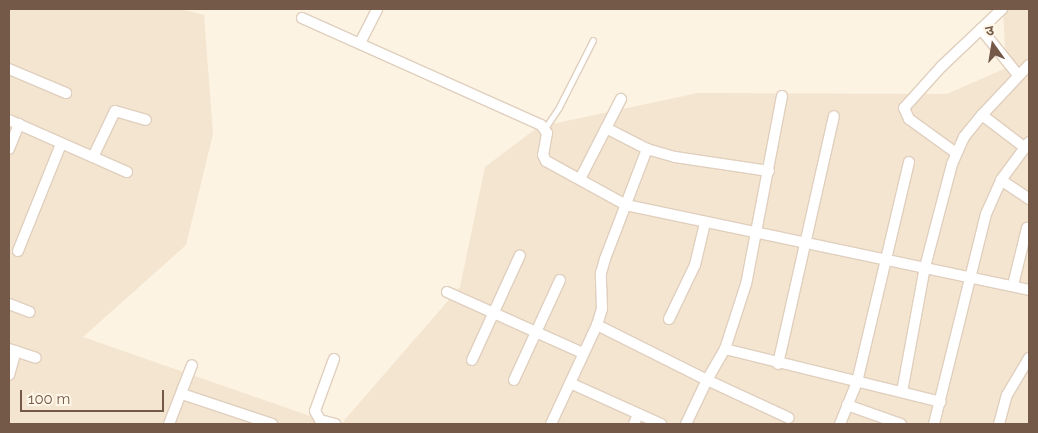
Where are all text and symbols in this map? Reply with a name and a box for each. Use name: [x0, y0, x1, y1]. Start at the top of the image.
north arrow: [968, 20, 1018, 70]
text: उ: [984, 22, 995, 39]
scale bar: [22, 380, 166, 412]
text: 100 m: [28, 390, 70, 408]

